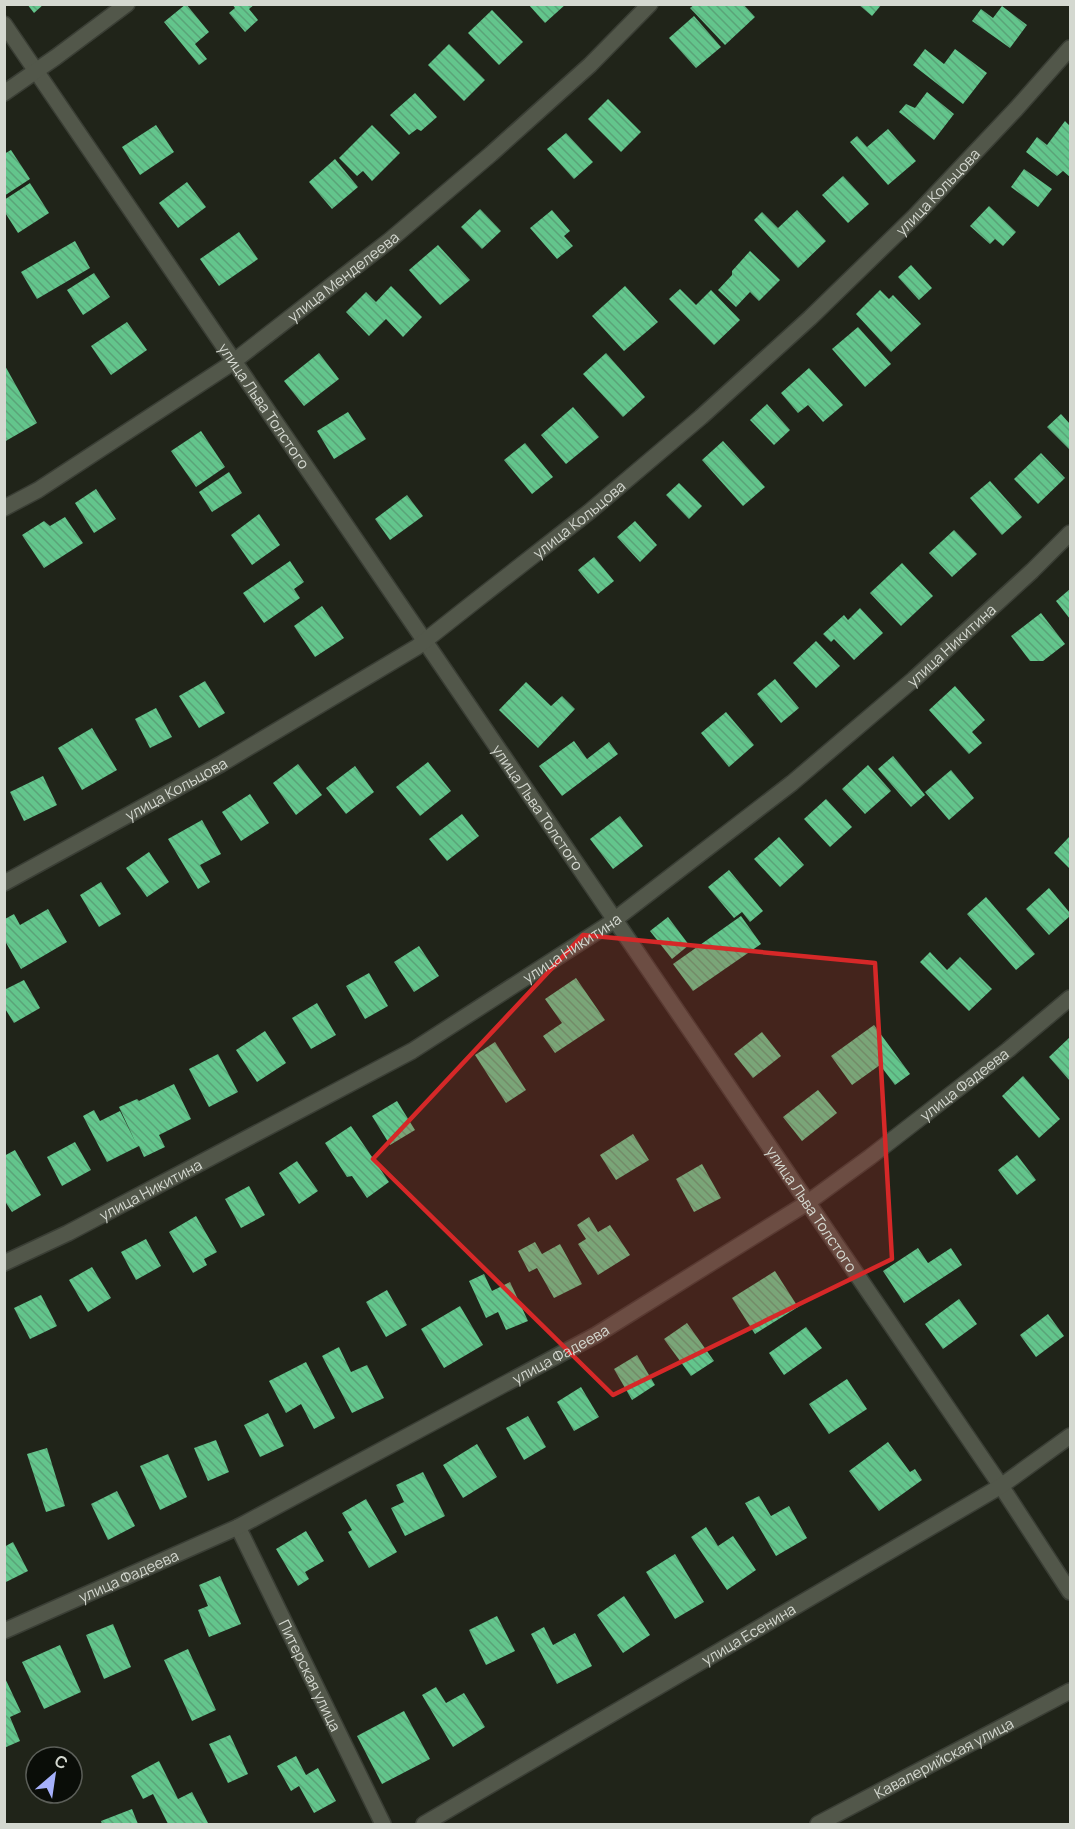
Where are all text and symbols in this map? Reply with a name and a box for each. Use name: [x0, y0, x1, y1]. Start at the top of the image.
street label: улица Кольцова: [891, 143, 984, 240]
street label: улица Менделеева: [283, 227, 403, 327]
street label: улица Льва Толстого: [214, 338, 315, 473]
street label: улица Кольцова: [528, 475, 630, 563]
street label: улица Никитина: [902, 599, 1000, 691]
street label: улица Льва Толстого: [488, 740, 589, 875]
street label: улица Кольцова: [121, 752, 231, 825]
street label: улица Никитина: [518, 908, 625, 988]
street label: улица Фадеева: [915, 1043, 1013, 1125]
street label: улица Льва Толстого: [761, 1141, 863, 1276]
street label: улица Никитина: [95, 1154, 206, 1225]
street label: улица Фадеева: [508, 1319, 613, 1389]
street label: улица Фадеева: [75, 1544, 182, 1607]
street label: улица Есенина: [698, 1598, 799, 1670]
street label: Питерская улица: [274, 1616, 347, 1735]
street label: Кавалерийская улица: [870, 1712, 1017, 1803]
north arrow: [24, 1745, 84, 1805]
text: С: [51, 1749, 72, 1774]

